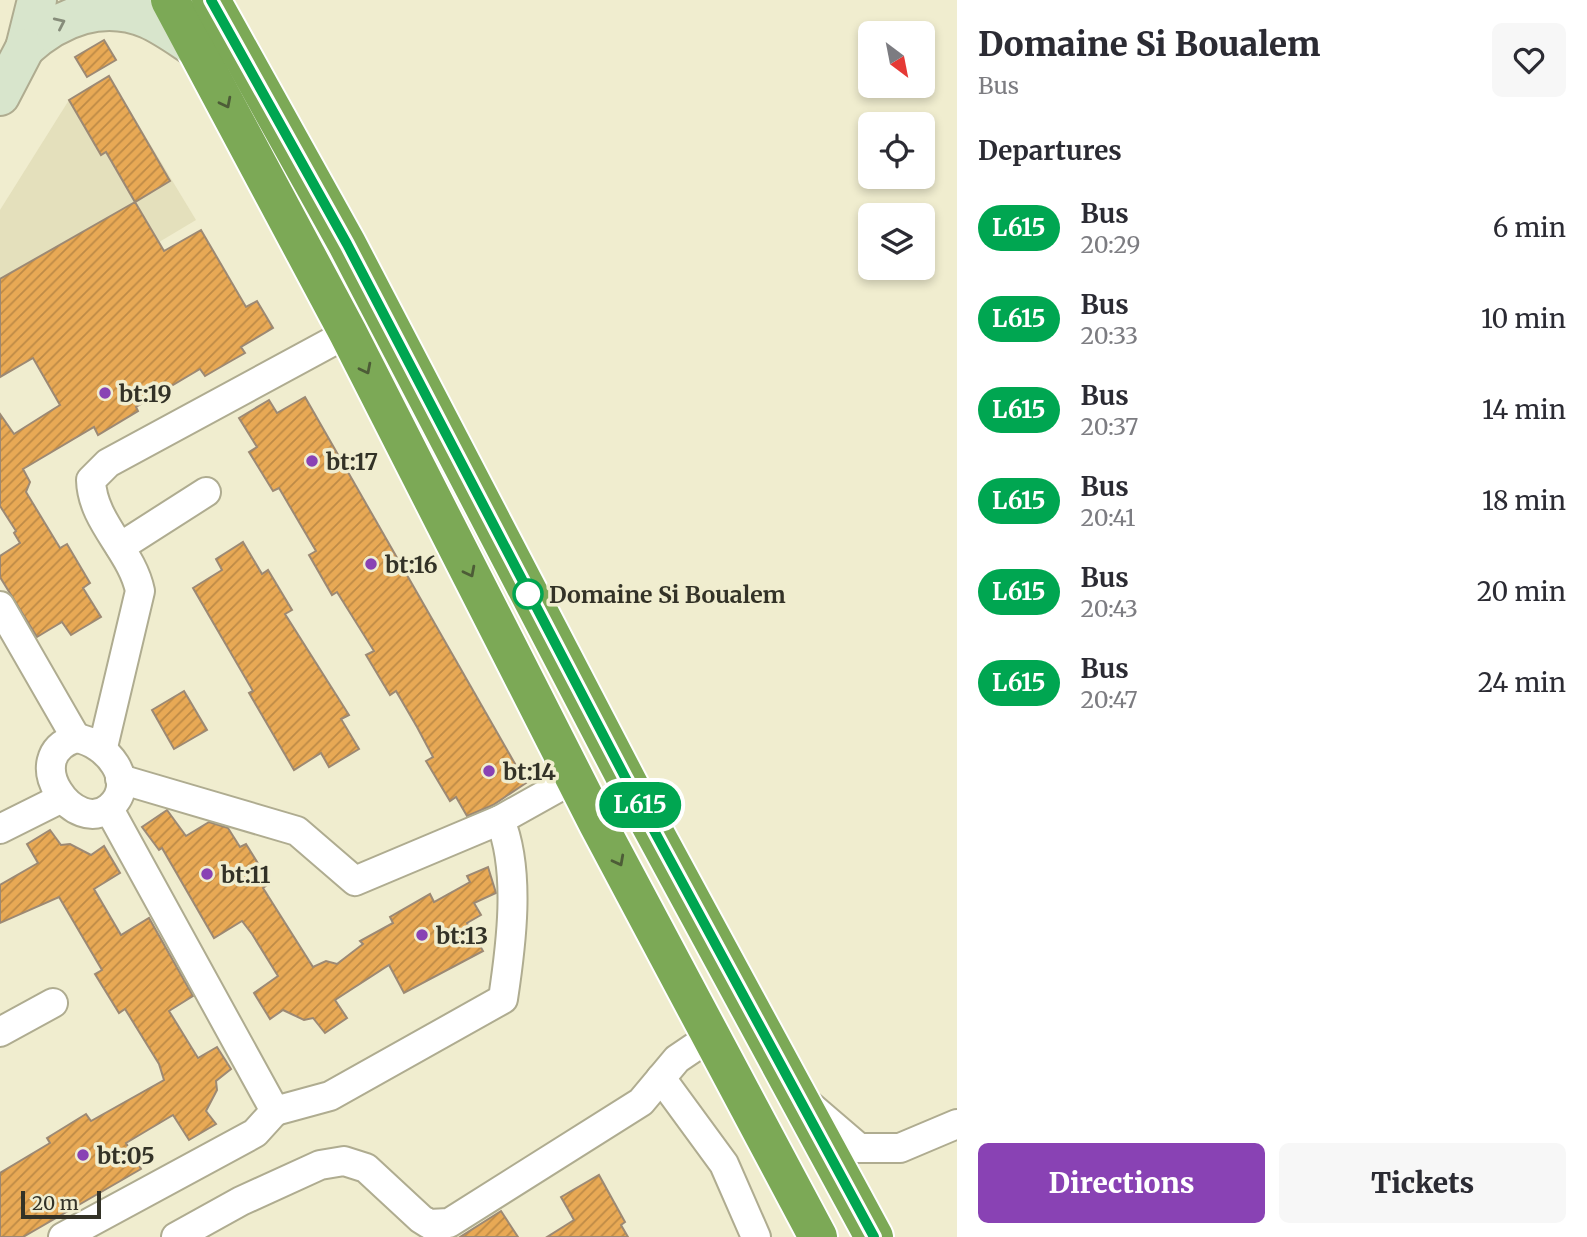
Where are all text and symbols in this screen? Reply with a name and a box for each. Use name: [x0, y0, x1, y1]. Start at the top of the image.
one-way arrow: [53, 17, 65, 31]
north arrow: [858, 21, 934, 98]
map controls: [858, 21, 935, 280]
button: heart: [1492, 23, 1566, 97]
text: Domaine Si Boualem: [978, 24, 1320, 65]
text: Bus: [978, 71, 1019, 100]
one-way arrow: [218, 96, 232, 108]
button: locate: [858, 112, 935, 189]
text: Departures: [978, 134, 1122, 167]
text: Bus: [1081, 197, 1129, 230]
button: layers: [858, 203, 935, 280]
text: 6 min: [1493, 211, 1566, 244]
text: L615: [992, 212, 1046, 243]
text: 20:29: [1081, 230, 1140, 259]
text: Bus: [1081, 288, 1129, 321]
text: 10 min: [1481, 302, 1566, 335]
text: L615: [992, 303, 1046, 334]
text: 20:33: [1081, 321, 1138, 350]
one-way arrow: [358, 362, 372, 374]
place label: bt:19: [119, 379, 172, 408]
text: Bus: [1081, 379, 1129, 412]
marker: bt:19: [97, 385, 113, 401]
text: 14 min: [1482, 393, 1566, 426]
text: L615: [992, 394, 1046, 425]
text: 20:37: [1081, 412, 1138, 441]
place label: bt:17: [326, 447, 378, 476]
marker: bt:17: [304, 453, 320, 469]
text: Bus: [1081, 470, 1129, 503]
text: 18 min: [1482, 484, 1566, 517]
text: L615: [992, 485, 1046, 516]
text: 20:41: [1081, 503, 1136, 532]
place label: bt:16: [385, 550, 438, 579]
marker: bt:16: [363, 556, 379, 572]
text: Bus: [1081, 561, 1129, 594]
one-way arrow: [461, 565, 475, 577]
text: 20 min: [1477, 575, 1566, 608]
text: L615: [992, 576, 1046, 607]
marker: Domaine Si Boualem: [513, 579, 543, 609]
place label: Domaine Si Boualem: [549, 580, 786, 609]
text: 20:43: [1081, 594, 1138, 623]
text: Bus: [1081, 652, 1129, 685]
text: 24 min: [1478, 666, 1566, 699]
text: L615: [992, 667, 1046, 698]
text: 20:47: [1081, 685, 1138, 714]
place label: bt:14: [503, 757, 556, 786]
marker: bt:14: [481, 763, 497, 779]
line badge: L615: [591, 782, 689, 828]
text: L615: [613, 789, 667, 820]
one-way arrow: [610, 854, 624, 867]
place label: bt:11: [221, 860, 271, 889]
marker: bt:11: [199, 866, 215, 882]
place label: bt:13: [436, 921, 488, 950]
marker: bt:13: [414, 927, 430, 943]
place label: bt:05: [97, 1141, 155, 1170]
button: Directions: [978, 1143, 1265, 1223]
button: Tickets: [1279, 1143, 1566, 1223]
marker: bt:05: [75, 1147, 91, 1163]
scale bar: [21, 1188, 102, 1220]
text: 20 m: [32, 1191, 79, 1215]

